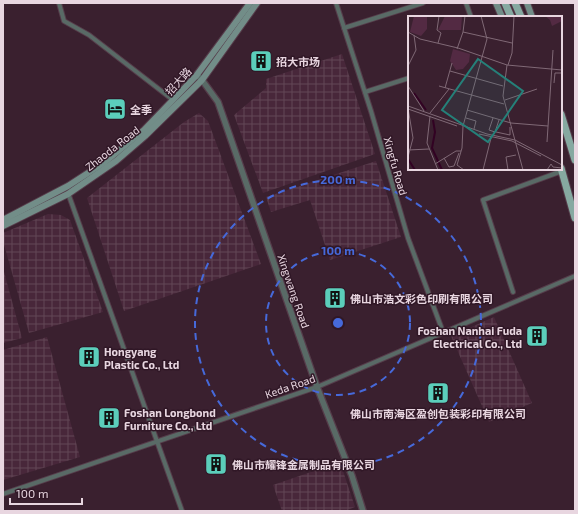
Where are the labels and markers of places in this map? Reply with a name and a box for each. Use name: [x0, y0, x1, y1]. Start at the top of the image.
building icon: 招大市场: [248, 48, 274, 74]
place label: 招大市场: [276, 55, 320, 68]
hotel icon: 全季: [102, 96, 128, 122]
place label: 全季: [130, 103, 152, 116]
building icon: 佛山市浩文彩色印刷有限公司: [322, 285, 348, 311]
place label: 佛山市浩文彩色印刷有限公司: [350, 292, 493, 305]
centre of rings: [331, 316, 345, 330]
building icon: Foshan Nanhai Fuda Electrical Co., Ltd: [524, 323, 550, 349]
place label: Foshan Nanhai Fuda Electrical Co., Ltd: [417, 324, 522, 350]
building icon: Hongyang Plastic Co., Ltd: [76, 344, 102, 370]
place label: Hongyang Plastic Co., Ltd: [104, 345, 179, 371]
building icon: 佛山市南海区盈创包装彩印有限公司: [425, 380, 451, 406]
building icon: Foshan Longbond Furniture Co., Ltd: [96, 405, 122, 431]
place label: Foshan Longbond Furniture Co., Ltd: [124, 406, 216, 432]
place label: 佛山市南海区盈创包装彩印有限公司: [350, 407, 526, 420]
building icon: 佛山市耀锋金属制品有限公司: [203, 451, 229, 477]
place label: 佛山市耀锋金属制品有限公司: [232, 458, 375, 471]

